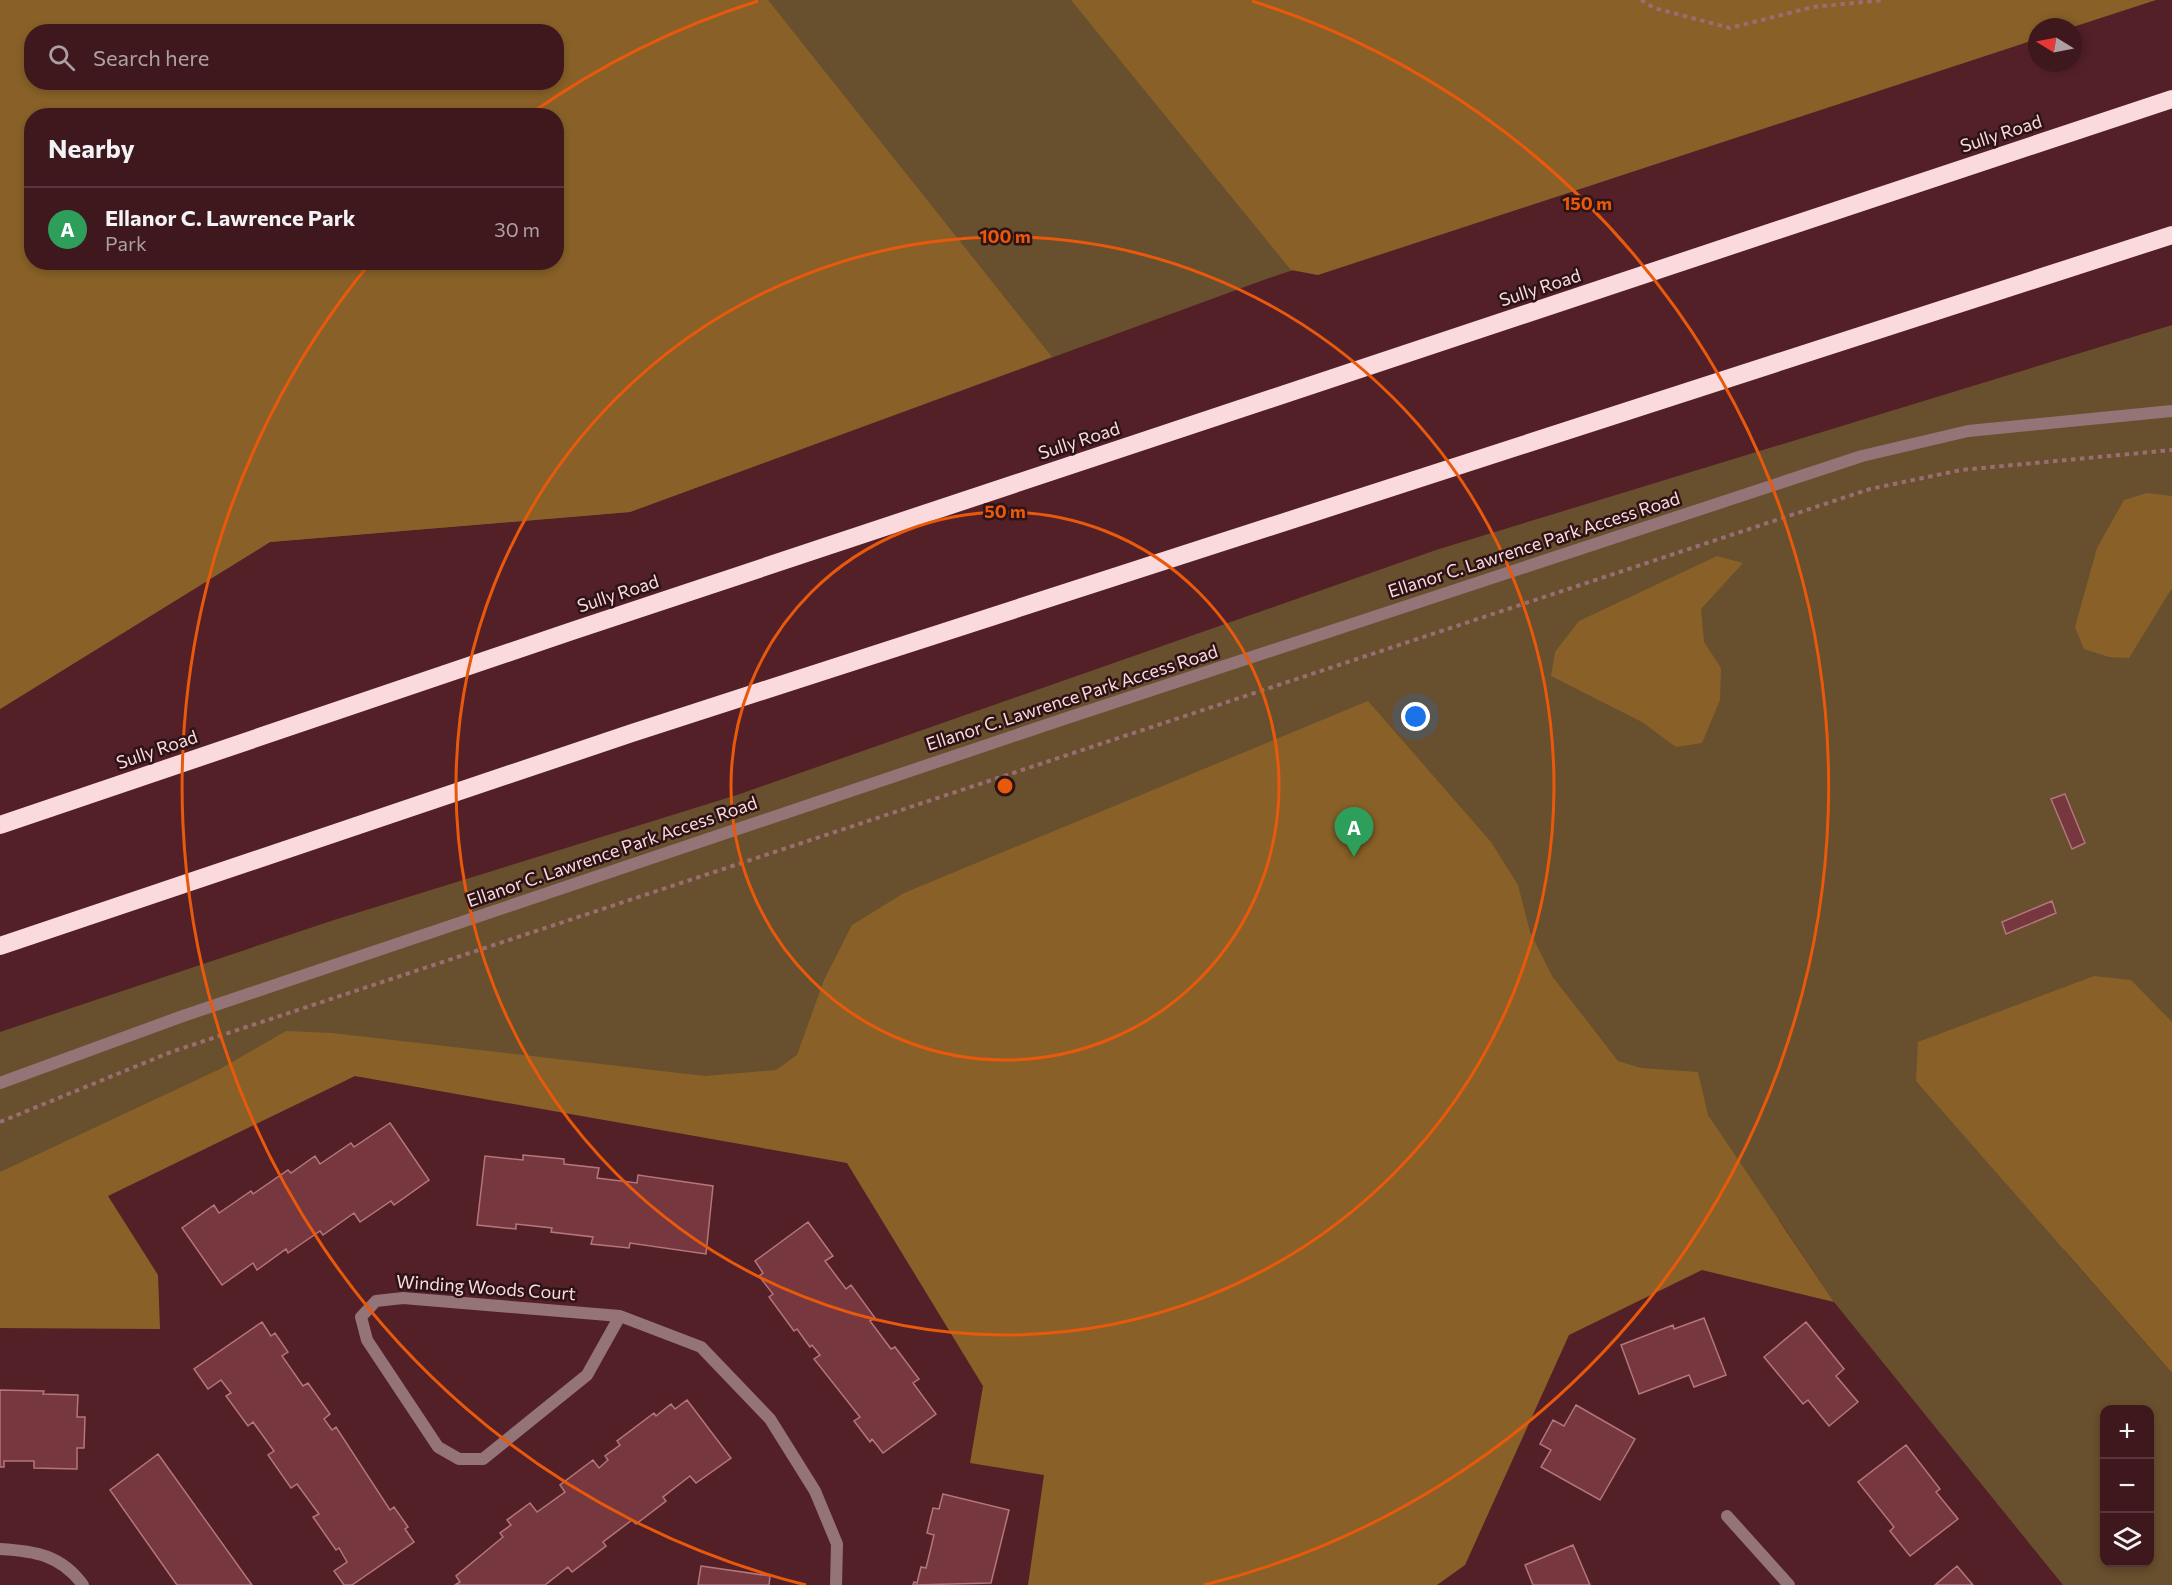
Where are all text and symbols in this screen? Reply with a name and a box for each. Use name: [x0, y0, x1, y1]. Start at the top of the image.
north arrow: [2028, 18, 2082, 72]
search box: [24, 24, 564, 90]
icon: search: [45, 41, 78, 74]
text: Search here: [93, 44, 209, 71]
street label: Sully Road: [1957, 110, 2044, 157]
text: Nearby: [48, 132, 135, 163]
text: 150 m: [1562, 192, 1612, 214]
text: Ellanor C. Lawrence Park: [105, 204, 355, 231]
text: A: [60, 217, 75, 241]
text: 30 m: [494, 217, 540, 241]
text: 100 m: [979, 225, 1031, 247]
text: Park: [105, 231, 147, 255]
street label: Sully Road: [1496, 264, 1583, 311]
street label: Sully Road: [1035, 417, 1122, 464]
street label: Ellanor C. Lawrence Park Access Road: [1385, 486, 1682, 602]
text: 50 m: [984, 500, 1026, 522]
street label: Sully Road: [574, 570, 661, 617]
street label: Ellanor C. Lawrence Park Access Road: [923, 639, 1220, 755]
your location: [1401, 702, 1430, 731]
street label: Sully Road: [113, 725, 200, 773]
centre of rings: [995, 776, 1015, 796]
street label: Ellanor C. Lawrence Park Access Road: [464, 791, 760, 911]
pin: A: [1334, 808, 1374, 857]
street label: Winding Woods Court: [395, 1270, 577, 1304]
map controls: [2100, 1405, 2154, 1567]
button: +: [2100, 1405, 2154, 1459]
button: −: [2100, 1459, 2154, 1513]
button: layers: [2100, 1513, 2154, 1567]

